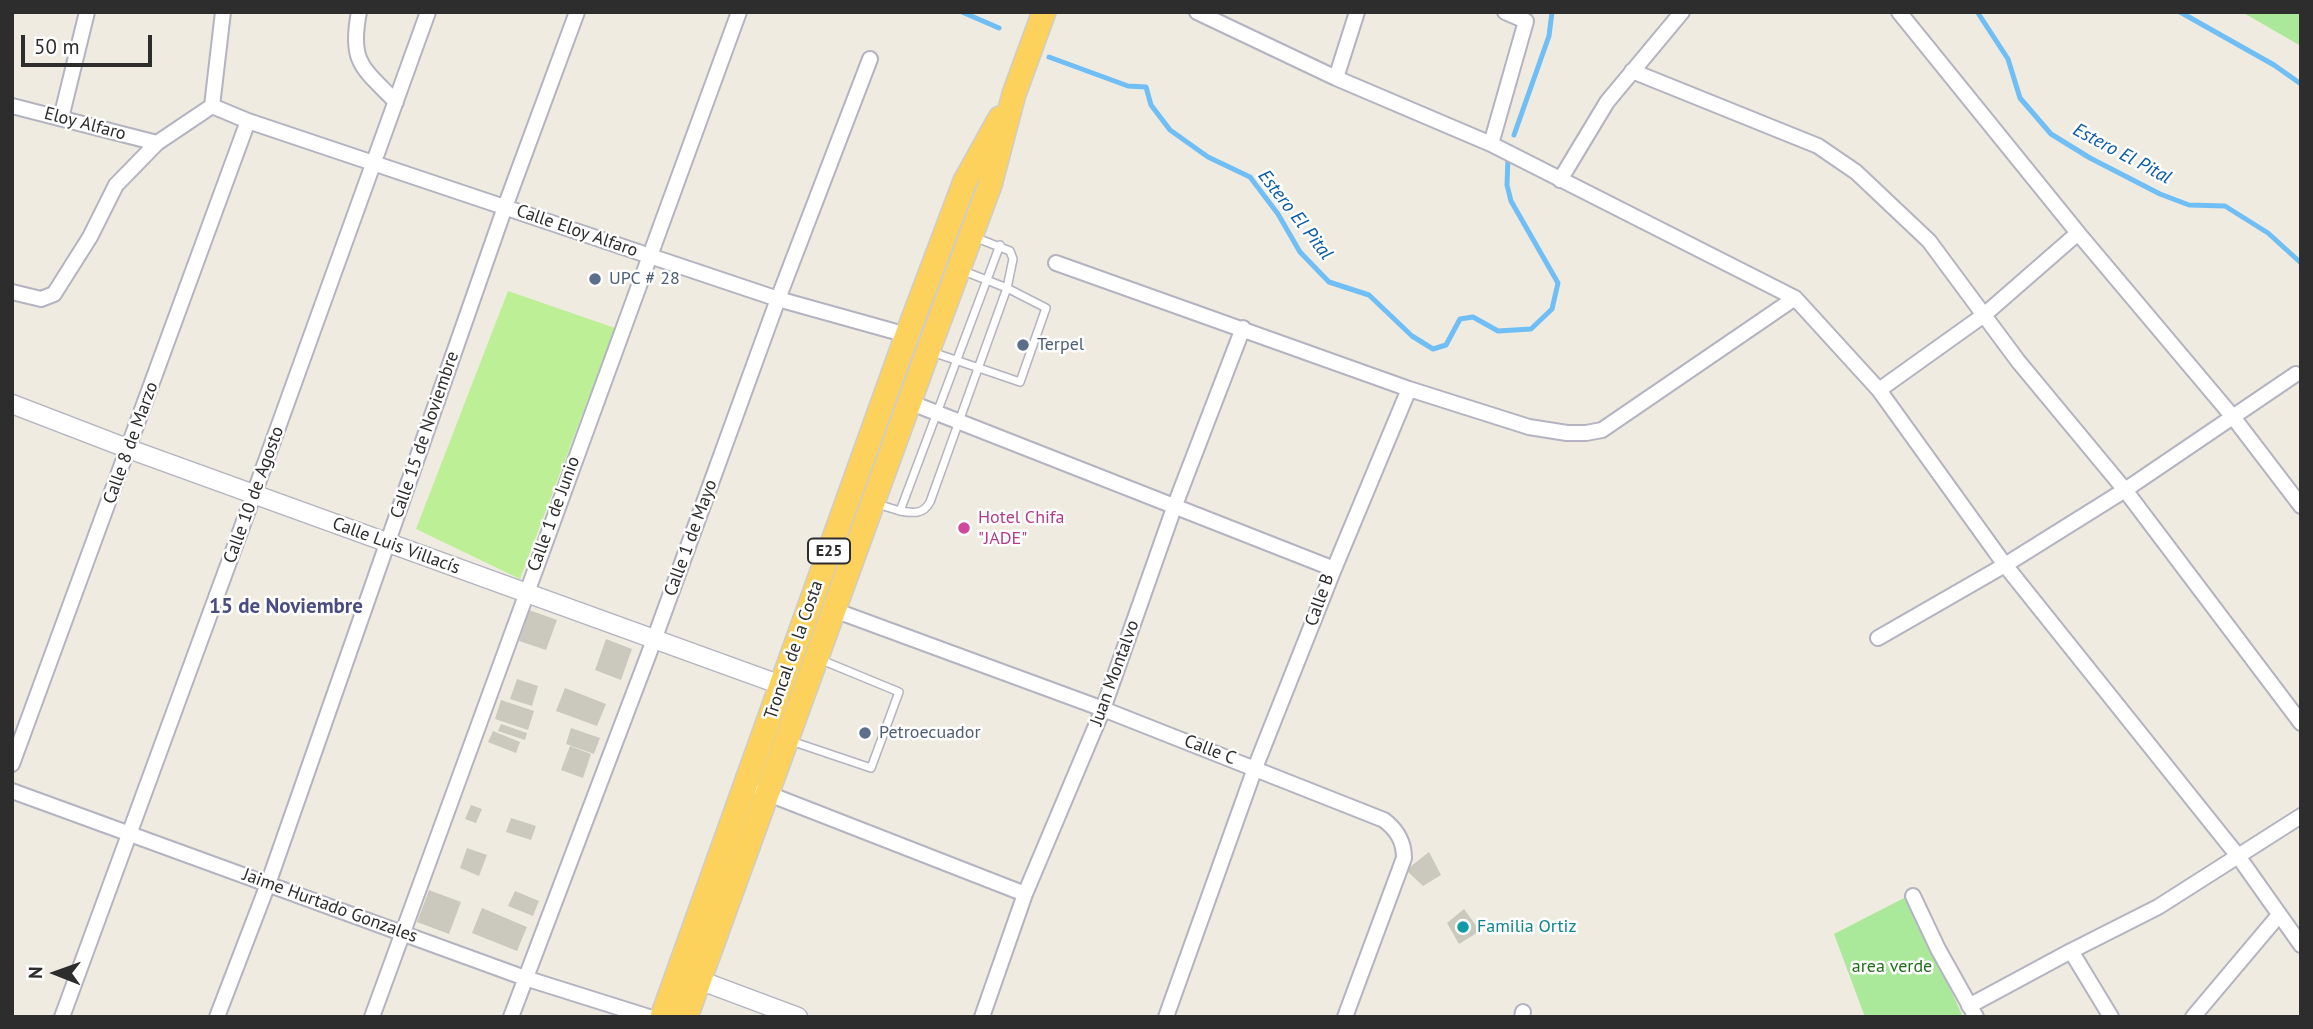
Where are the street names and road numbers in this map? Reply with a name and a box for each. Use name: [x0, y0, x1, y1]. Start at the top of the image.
street label: Eloy Alfaro: [42, 103, 128, 145]
street label: Calle Eloy Alfaro: [513, 200, 641, 262]
street label: Calle 15 de Noviembre: [386, 349, 464, 521]
street label: Calle 8 de Marzo: [99, 379, 163, 507]
street label: Calle 10 de Agosto: [219, 424, 289, 566]
street label: Calle 1 de Junio: [523, 454, 585, 574]
street label: Calle 1 de Mayo: [660, 477, 722, 599]
street label: Calle Luis Villacís: [329, 513, 463, 579]
road number: E25: [808, 538, 850, 564]
street label: Calle B: [1301, 571, 1339, 629]
street label: Troncal de la Costa: [760, 578, 828, 722]
street label: Juan Montalvo: [1086, 617, 1144, 729]
street label: Calle C: [1181, 730, 1239, 770]
street label: Jaime Hurtado Gonzales: [240, 864, 420, 948]

